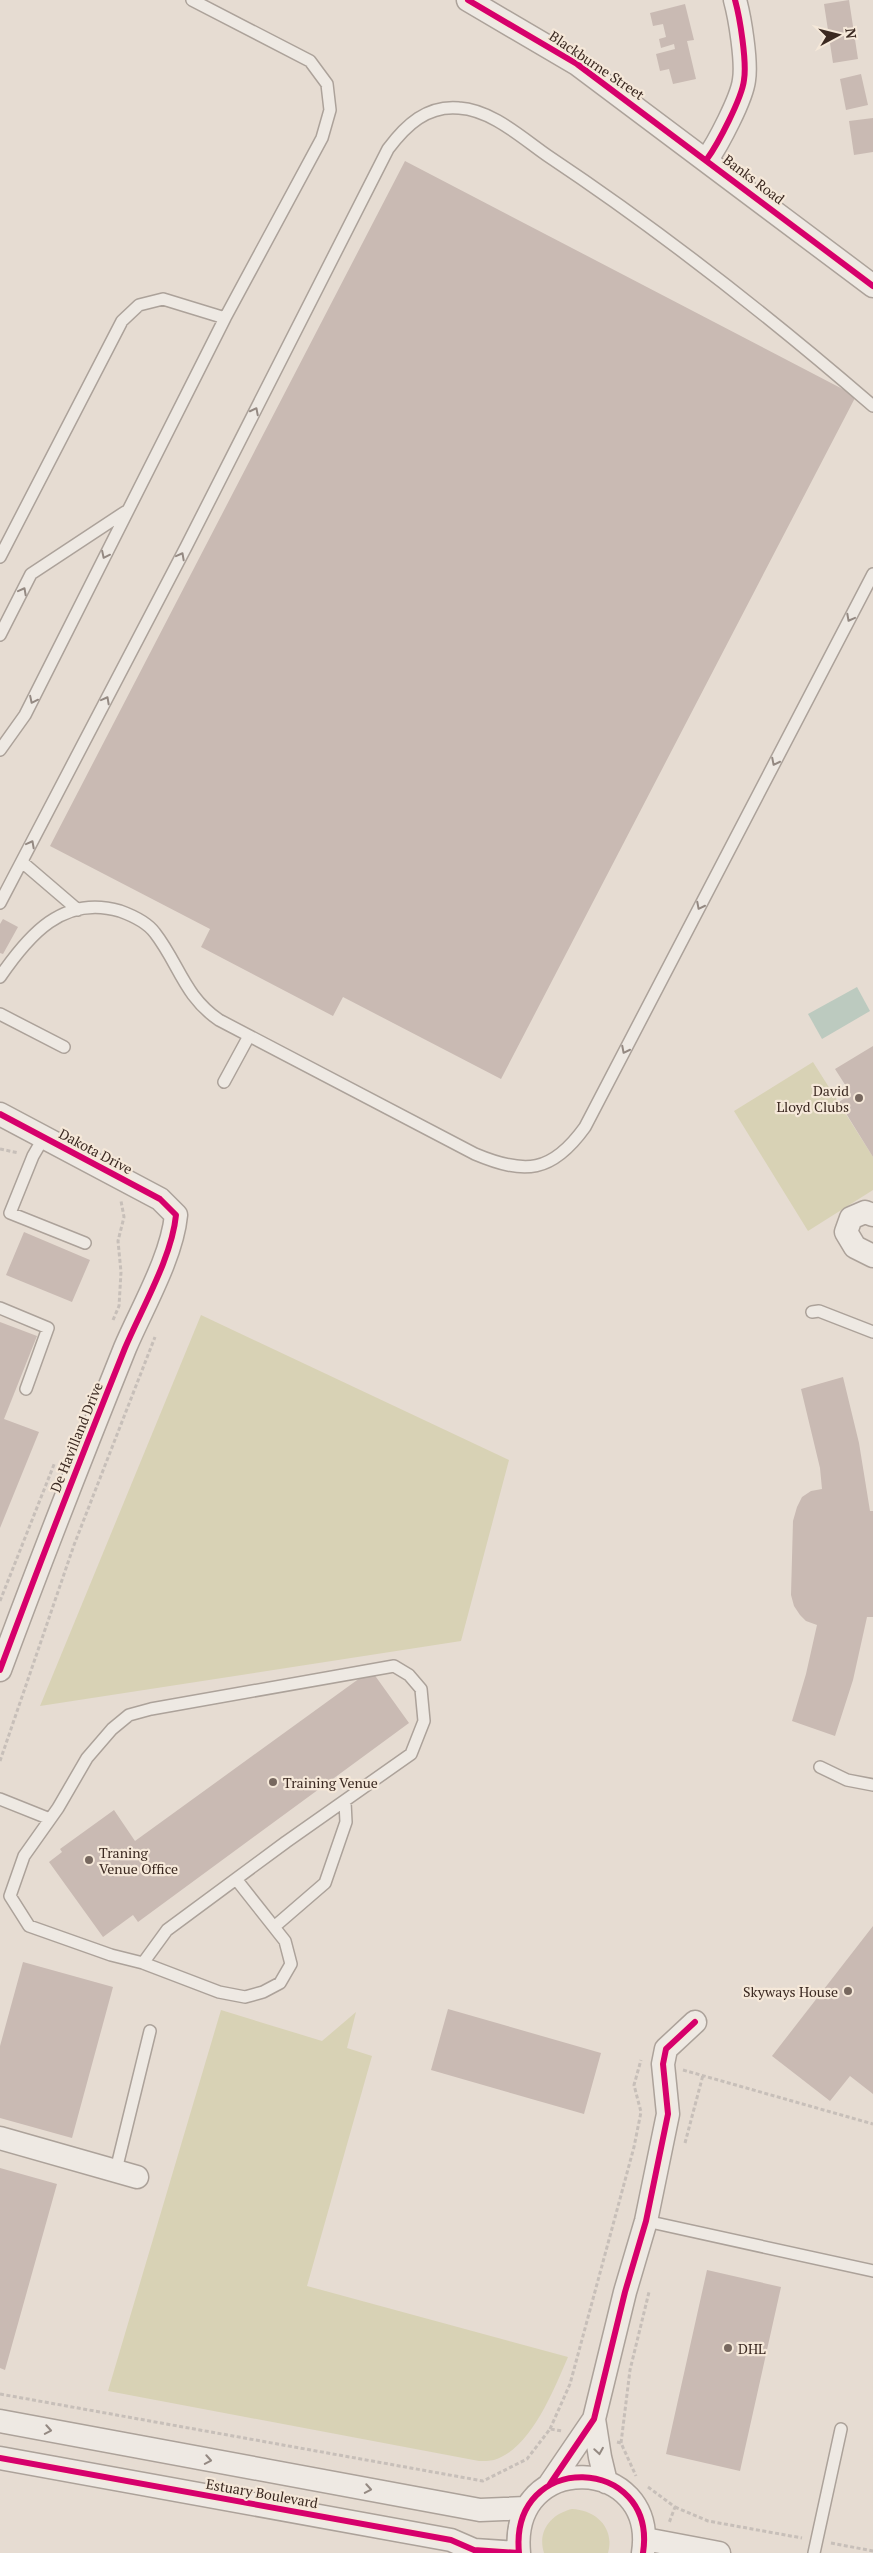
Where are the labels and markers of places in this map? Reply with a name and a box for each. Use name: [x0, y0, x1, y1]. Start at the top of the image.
place label: David Lloyd Clubs: [776, 1081, 849, 1116]
marker: David Lloyd Clubs: [853, 1092, 865, 1104]
place label: Training Venue: [283, 1773, 378, 1792]
marker: Training Venue: [267, 1776, 279, 1788]
place label: Traning Venue Office: [99, 1843, 178, 1878]
marker: Traning Venue Office: [83, 1854, 95, 1866]
place label: Skyways House: [743, 1982, 838, 2001]
marker: Skyways House: [842, 1985, 854, 1997]
place label: DHL: [738, 2339, 766, 2358]
marker: DHL: [722, 2342, 734, 2354]

